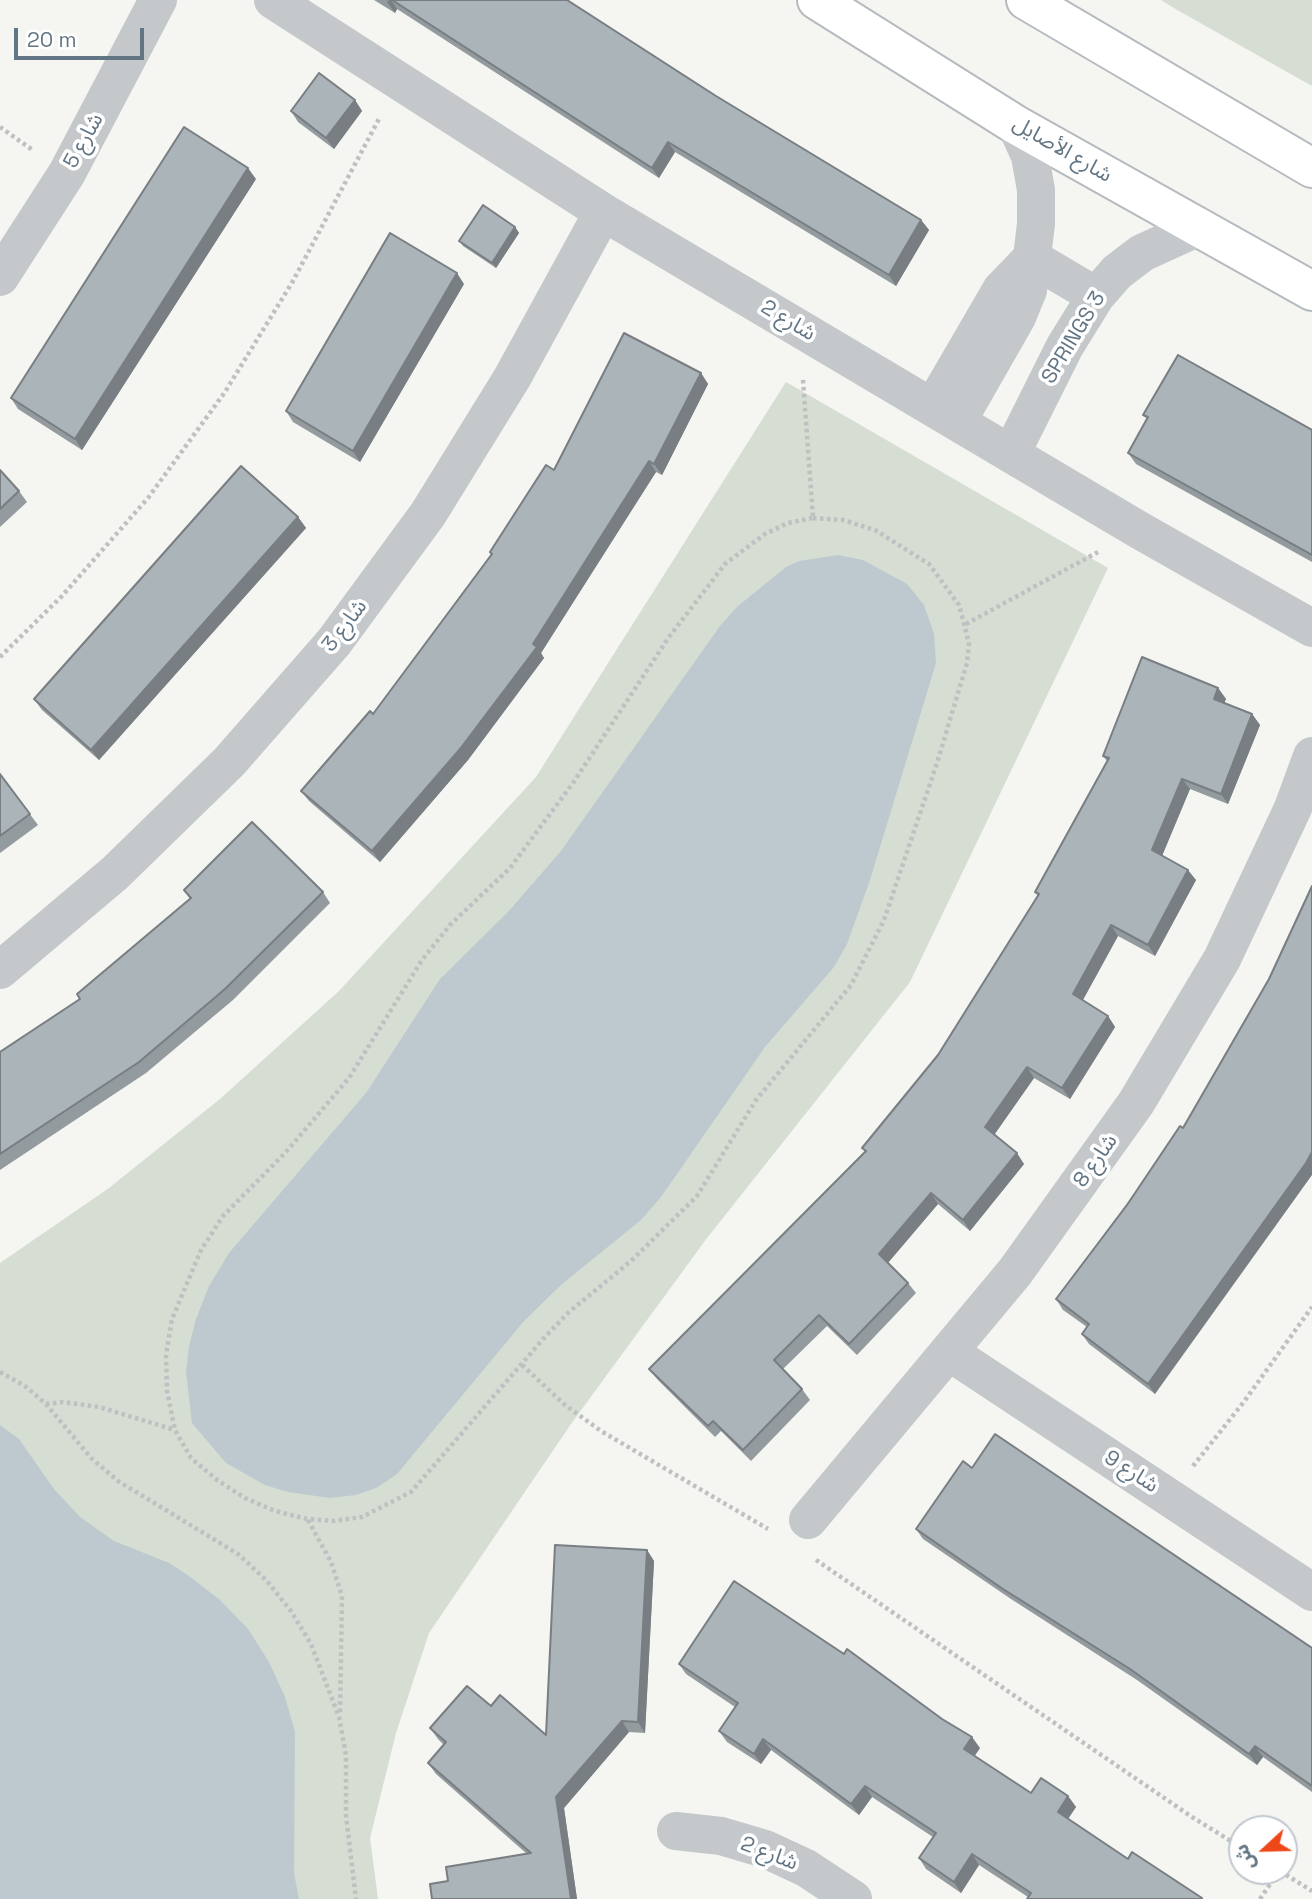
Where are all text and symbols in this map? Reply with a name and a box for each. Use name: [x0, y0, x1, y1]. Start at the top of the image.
scale bar: [18, 14, 147, 58]
text: 20 m: [27, 26, 77, 53]
street label: شارع 5: [59, 109, 109, 173]
street label: شارع الأصايل: [1008, 112, 1116, 188]
street label: SPRINGS 3: [1037, 288, 1111, 388]
street label: شارع 2: [756, 295, 820, 347]
street label: شارع 3: [317, 595, 373, 657]
street label: شارع 8: [1069, 1129, 1123, 1193]
street label: شارع 9: [1099, 1445, 1163, 1499]
north arrow: [1228, 1815, 1298, 1885]
street label: شارع 2: [737, 1832, 801, 1876]
text: ش: [1228, 1841, 1261, 1874]

